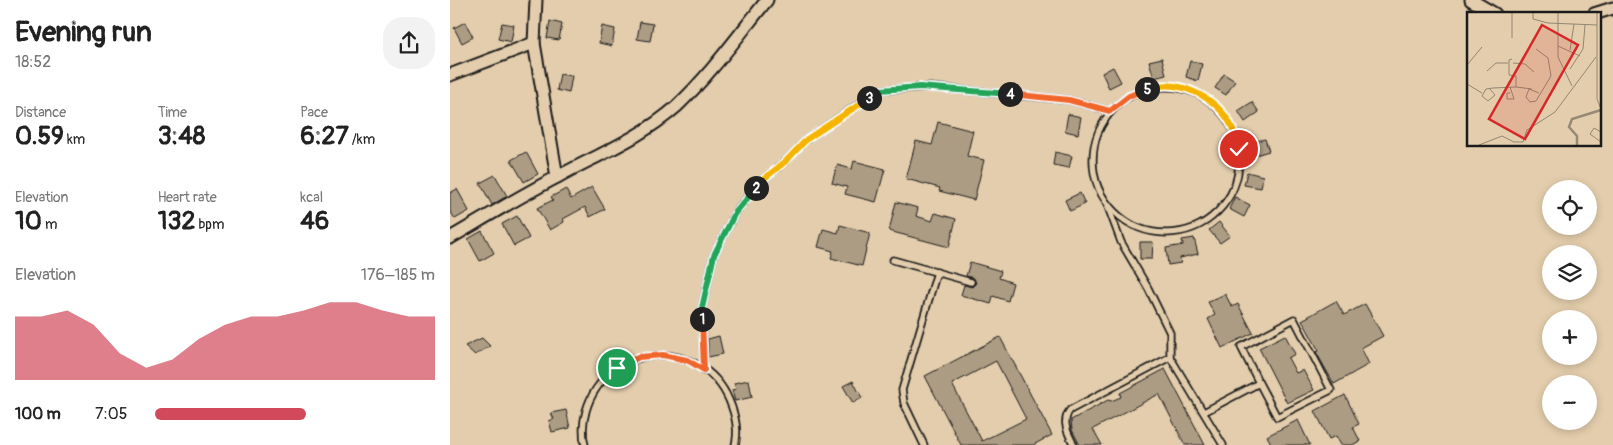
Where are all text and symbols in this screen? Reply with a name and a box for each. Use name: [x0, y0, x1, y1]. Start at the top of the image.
inset map: [1467, 12, 1600, 146]
text: Evening run: [15, 15, 152, 50]
button: share: [383, 17, 435, 69]
text: 18:52: [15, 52, 51, 72]
pin: 5: [1134, 76, 1160, 102]
text: 5: [1144, 81, 1151, 98]
pin: 4: [998, 82, 1022, 106]
pin: 3: [856, 86, 882, 110]
text: 4: [1006, 86, 1015, 103]
text: 3: [866, 90, 873, 107]
text: Distance: [15, 104, 66, 121]
text: Time: [158, 104, 187, 121]
text: Pace: [300, 104, 328, 121]
text: 0.59: [15, 121, 64, 152]
text: 3:48: [158, 121, 205, 152]
text: 6:27: [300, 121, 349, 152]
pin: [1218, 128, 1260, 170]
text: km: [64, 131, 85, 148]
text: /km: [349, 131, 375, 148]
icon: check: [1225, 135, 1253, 163]
pin: 2: [744, 176, 768, 200]
text: 2: [753, 180, 760, 197]
map controls: [1542, 180, 1597, 430]
button: locate: [1542, 180, 1597, 235]
text: Elevation: [15, 189, 68, 206]
text: Heart rate: [158, 189, 217, 206]
text: kcal: [300, 189, 323, 206]
text: 10: [15, 206, 42, 237]
text: 132: [158, 206, 195, 237]
text: 46: [300, 206, 329, 237]
text: m: [42, 216, 57, 233]
text: bpm: [195, 216, 224, 233]
button: layers: [1542, 245, 1597, 300]
text: Elevation: [15, 265, 76, 285]
text: 176–185 m: [361, 265, 435, 285]
pin: 1: [690, 306, 714, 332]
button: +: [1542, 310, 1597, 365]
text: 1: [700, 311, 705, 328]
pin: [596, 347, 638, 389]
icon: arrive: [603, 354, 631, 382]
button: −: [1542, 375, 1597, 430]
text: 100 m: [15, 404, 61, 424]
text: 7:05: [95, 404, 127, 424]

